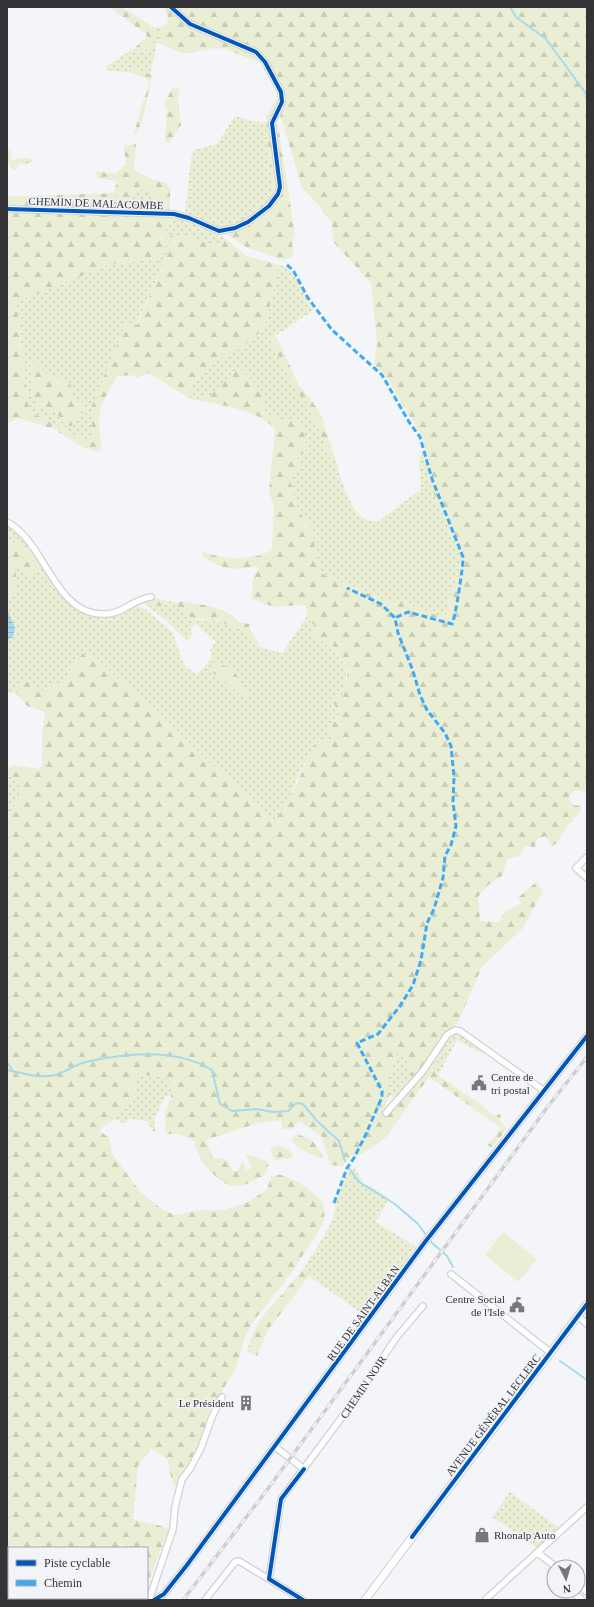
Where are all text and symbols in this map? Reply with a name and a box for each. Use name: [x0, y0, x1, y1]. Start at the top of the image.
street label: CHEMIN DE MALACOMBE: [28, 195, 164, 211]
place label: Centre de tri postal: [491, 1071, 534, 1096]
public building icon: Centre de tri postal: [470, 1074, 488, 1092]
street label: RUE DE SAINT-ALBAN: [324, 1263, 402, 1363]
place label: Centre Social de l'Isle: [445, 1293, 505, 1318]
public building icon: Centre Social de l'Isle: [508, 1296, 526, 1314]
street label: AVENUE GÉNÉRAL LECLERC: [443, 1352, 543, 1478]
street label: CHEMIN NOIR: [338, 1353, 389, 1421]
building icon: Le Président: [237, 1394, 255, 1412]
place label: Le Président: [179, 1397, 234, 1409]
shop icon: Rhonalp Auto: [473, 1526, 491, 1544]
place label: Rhonalp Auto: [494, 1529, 556, 1541]
legend: [8, 1547, 148, 1599]
text: Piste cyclable: [44, 1556, 110, 1570]
north arrow: [546, 1559, 586, 1599]
text: Chemin: [44, 1576, 82, 1590]
text: N: [562, 1583, 571, 1595]

